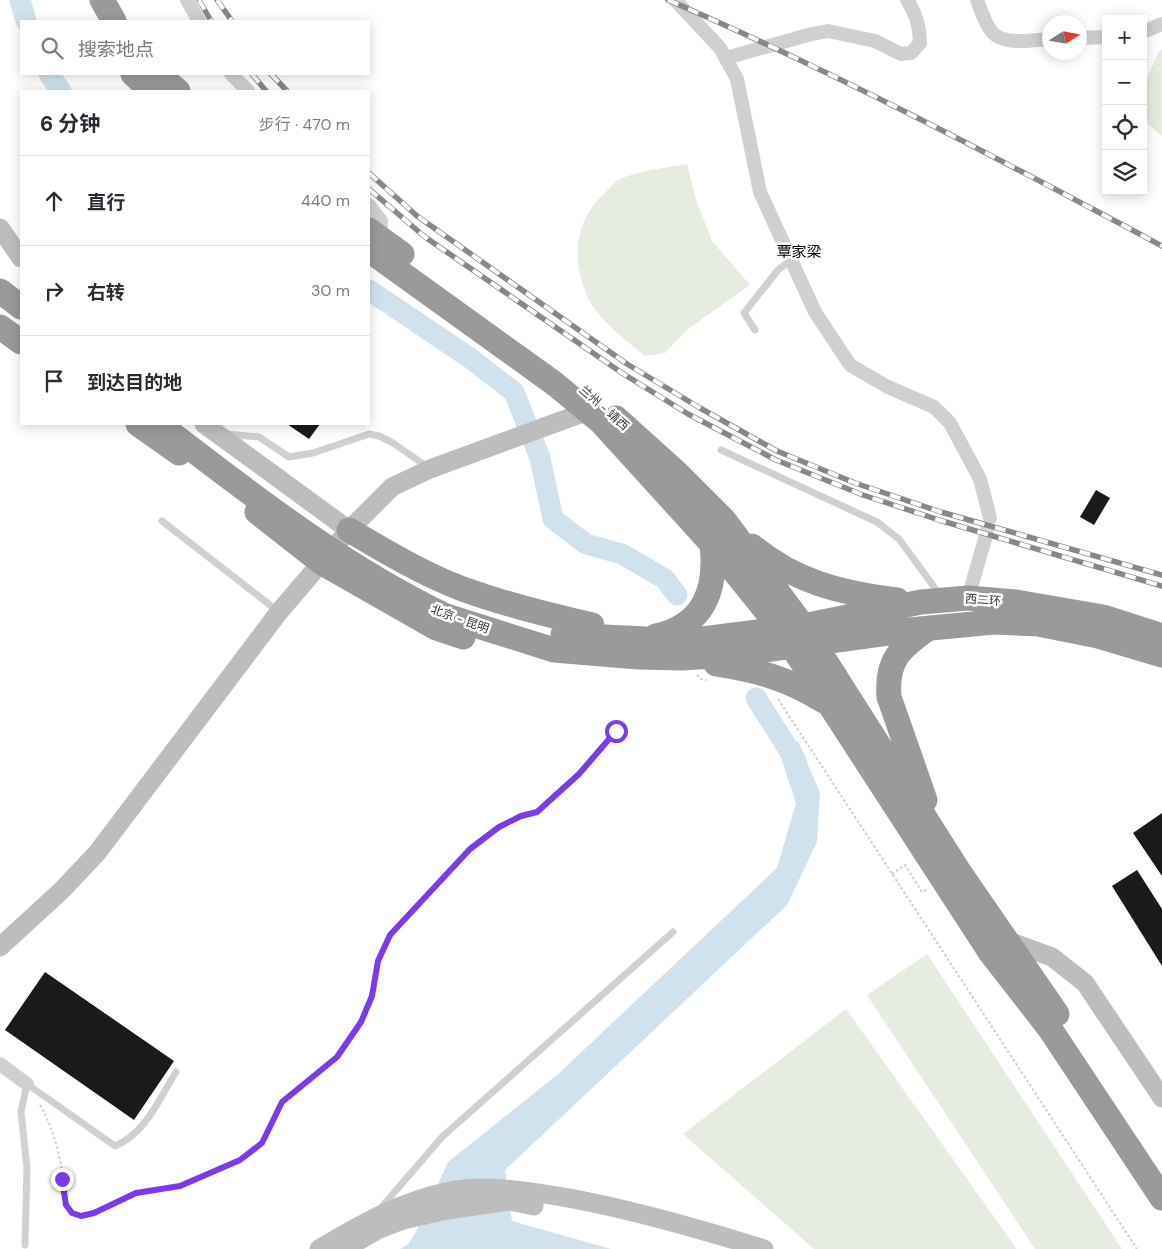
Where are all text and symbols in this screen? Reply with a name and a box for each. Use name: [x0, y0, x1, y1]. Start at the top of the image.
north arrow: [1042, 15, 1087, 60]
map controls: [1102, 15, 1147, 195]
button: +: [1102, 15, 1147, 60]
search box: [20, 20, 370, 75]
icon: search: [38, 34, 66, 62]
text: 搜索地点: [78, 37, 154, 62]
button: −: [1102, 60, 1147, 105]
button: locate: [1102, 105, 1147, 150]
text: 6 分钟: [40, 110, 100, 138]
text: 步行 · 470 m: [259, 114, 350, 135]
button: layers: [1102, 150, 1147, 195]
icon: ahead: [40, 187, 68, 215]
text: 直行: [87, 190, 125, 215]
text: 440 m: [301, 190, 350, 211]
district label: 覃家梁: [776, 242, 822, 262]
icon: right: [40, 277, 68, 305]
text: 右转: [87, 280, 125, 305]
text: 30 m: [311, 280, 350, 301]
icon: arrive: [40, 367, 68, 395]
text: 到达目的地: [87, 370, 182, 395]
street label: 兰州 - 靖西: [576, 382, 632, 434]
street label: 西二环: [964, 591, 1002, 609]
street label: 北京 - 昆明: [429, 601, 491, 637]
route start: [605, 720, 628, 743]
route end: [51, 1168, 74, 1191]

